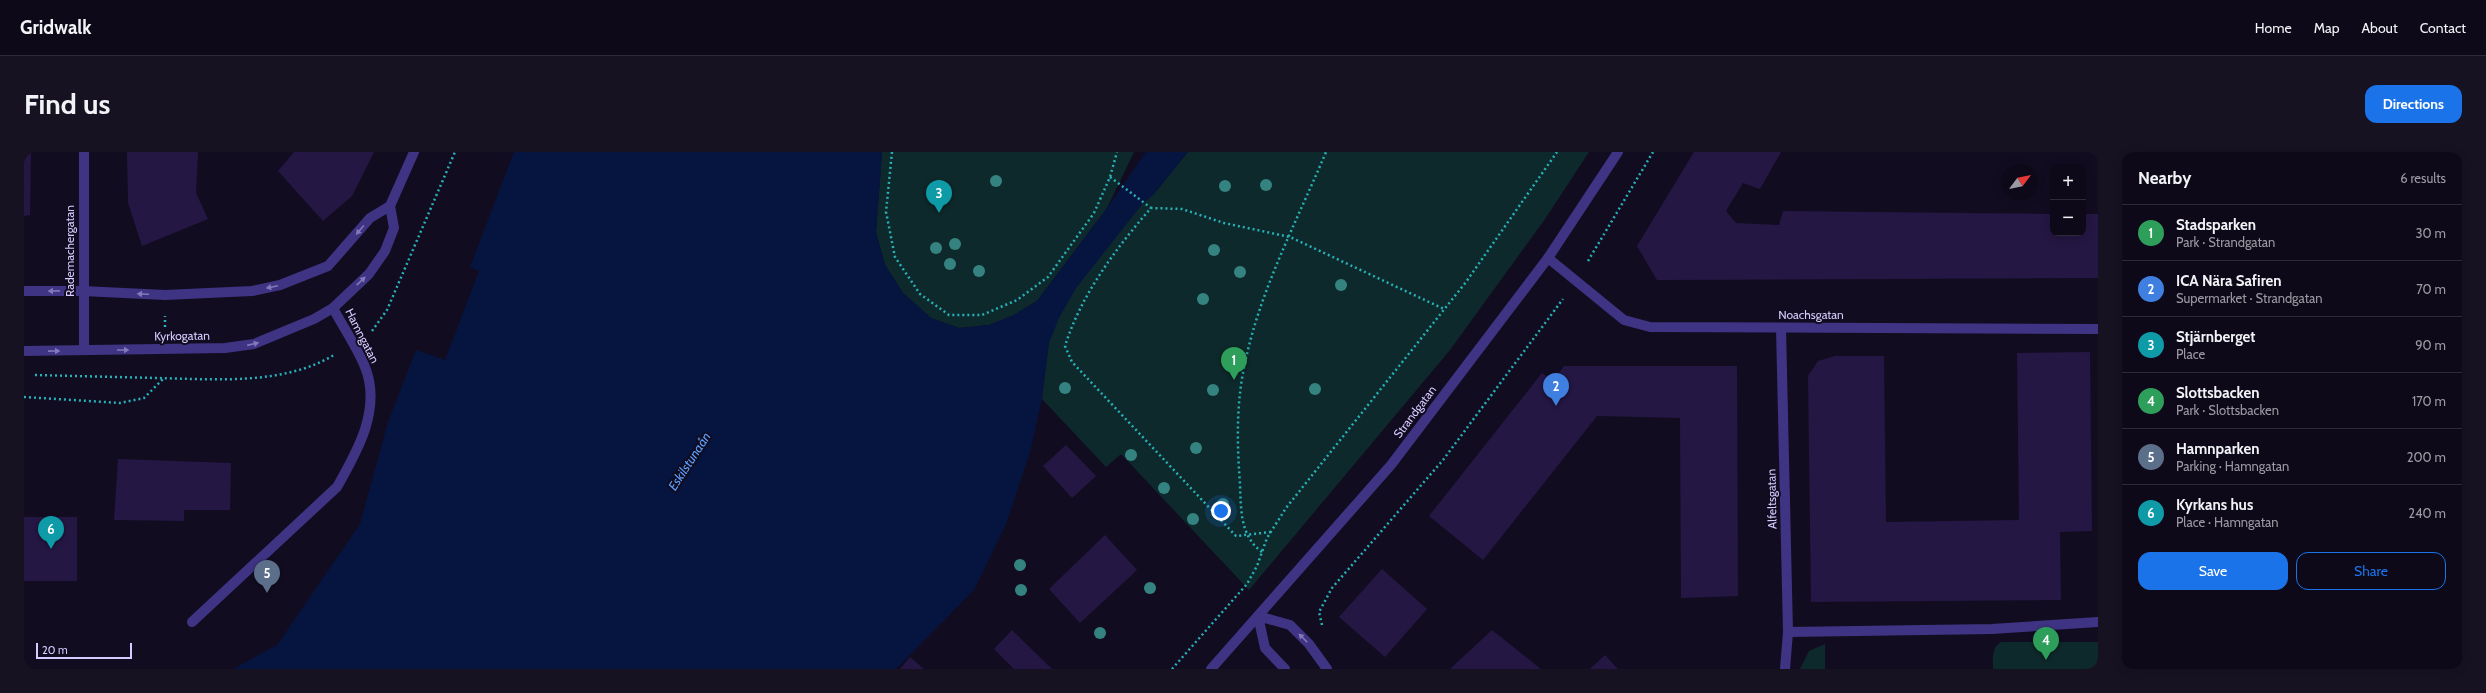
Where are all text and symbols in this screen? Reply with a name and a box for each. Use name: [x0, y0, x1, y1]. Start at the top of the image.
text: Gridwalk: [20, 16, 92, 39]
text: Home: [2255, 19, 2292, 37]
text: Map: [2314, 19, 2339, 37]
text: About: [2361, 19, 2398, 37]
text: Contact: [2420, 19, 2466, 37]
button: Directions: [2365, 85, 2462, 123]
text: Find us: [24, 87, 110, 121]
north arrow: [2002, 164, 2038, 200]
map controls: [2050, 164, 2086, 236]
button: +: [2050, 164, 2086, 200]
text: Nearby: [2138, 168, 2191, 188]
text: 6 results: [2400, 170, 2446, 186]
pin: 3: [926, 180, 952, 213]
button: −: [2050, 200, 2086, 236]
street label: Rademachergatan: [62, 205, 77, 297]
text: Stadsparken: [2176, 216, 2256, 234]
one-way arrow: [356, 225, 365, 236]
text: 1: [2149, 225, 2153, 241]
text: 30 m: [2416, 225, 2446, 241]
text: Park · Strandgatan: [2176, 234, 2275, 250]
text: ICA Nära Safiren: [2176, 272, 2282, 290]
one-way arrow: [356, 277, 366, 286]
text: 2: [2148, 281, 2154, 297]
text: 70 m: [2416, 281, 2446, 297]
one-way arrow: [266, 284, 278, 290]
one-way arrow: [47, 288, 60, 294]
one-way arrow: [137, 290, 149, 297]
text: Supermarket · Strandgatan: [2176, 290, 2323, 306]
street label: Hamngatan: [342, 306, 383, 366]
street label: Noachsgatan: [1778, 307, 1844, 322]
street label: Kyrkogatan: [154, 328, 210, 343]
text: Stjärnberget: [2176, 328, 2256, 346]
text: 3: [2147, 337, 2155, 353]
text: 90 m: [2415, 337, 2446, 353]
one-way arrow: [247, 340, 259, 346]
text: Place: [2176, 346, 2205, 362]
one-way arrow: [48, 347, 60, 354]
one-way arrow: [117, 347, 130, 353]
pin: 1: [1221, 347, 1247, 380]
pin: 2: [1543, 373, 1569, 406]
street label: Strandgatan: [1390, 382, 1439, 441]
text: Slottsbacken: [2176, 384, 2259, 402]
text: 4: [2147, 393, 2155, 409]
text: 170 m: [2412, 393, 2446, 409]
text: Park · Slottsbacken: [2176, 402, 2279, 418]
water label: Eskilstunaån: [664, 429, 714, 493]
text: Hamnparken: [2176, 440, 2260, 458]
text: 5: [2148, 449, 2154, 465]
text: 200 m: [2407, 449, 2446, 465]
text: Parking · Hamngatan: [2176, 458, 2289, 474]
street label: Alfeltsgatan: [1763, 469, 1780, 529]
text: Kyrkans hus: [2176, 496, 2253, 514]
your location: [1211, 501, 1231, 521]
text: 6: [2147, 505, 2155, 521]
text: 240 m: [2408, 505, 2446, 521]
text: Place · Hamngatan: [2176, 514, 2279, 530]
pin: 6: [38, 516, 64, 549]
button: Save: [2138, 552, 2288, 590]
button: Share: [2296, 552, 2446, 590]
pin: 5: [254, 560, 280, 593]
pin: 4: [2033, 627, 2059, 660]
one-way arrow: [1298, 633, 1308, 643]
scale bar: [36, 641, 132, 660]
text: 20 m: [42, 643, 68, 657]

